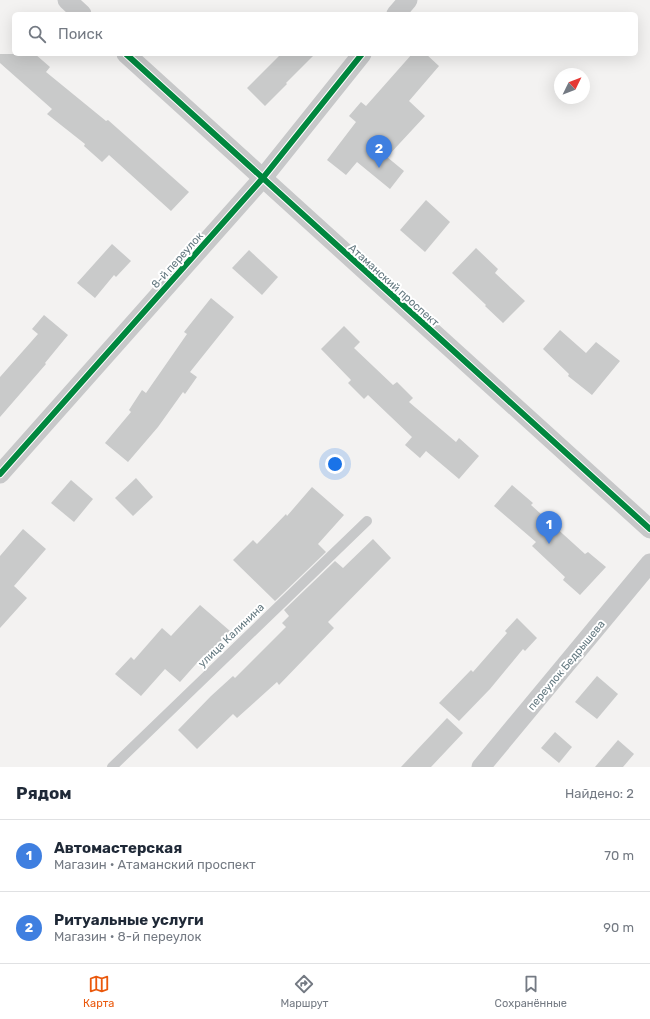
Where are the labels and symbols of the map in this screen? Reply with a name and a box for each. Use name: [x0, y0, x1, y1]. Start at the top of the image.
north arrow: [554, 68, 590, 104]
pin: 2: [366, 135, 392, 168]
street label: 8-й переулок: [149, 229, 206, 291]
street label: Атаманский проспект: [346, 241, 442, 330]
your location: [325, 454, 345, 474]
pin: 1: [536, 511, 562, 544]
street label: улица Калинина: [196, 601, 267, 670]
street label: переулок Бедрышева: [525, 618, 608, 713]

